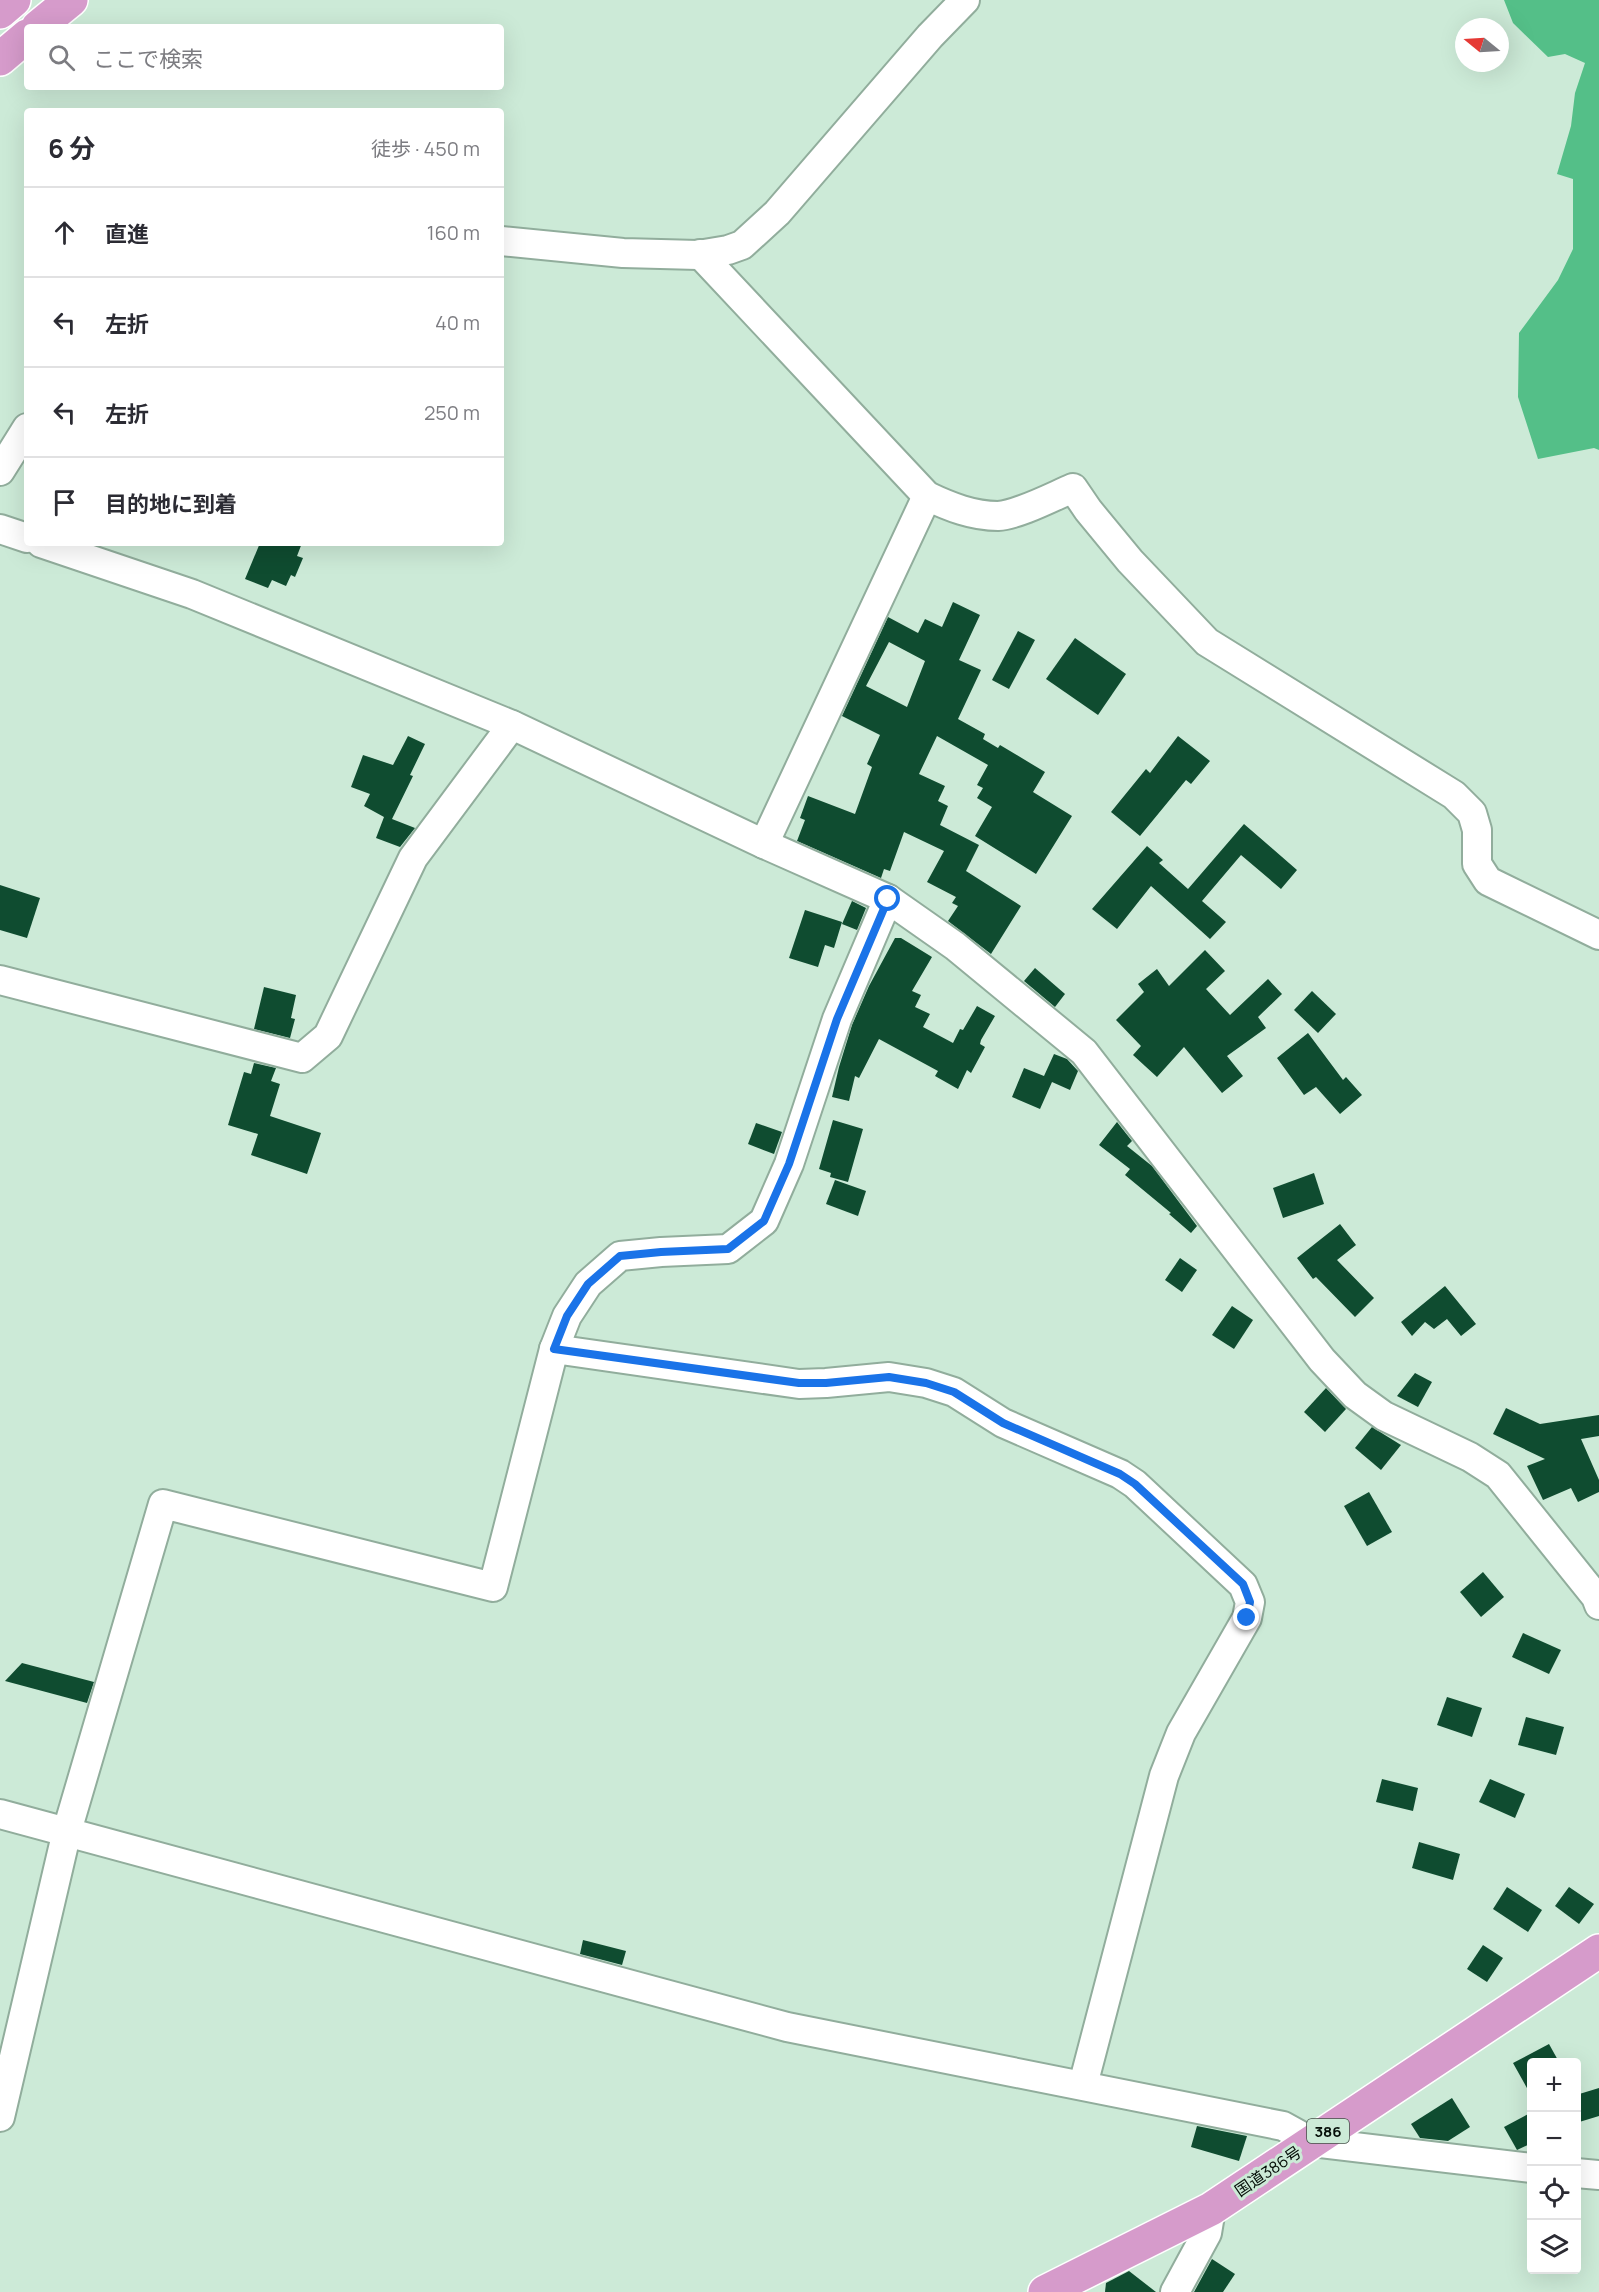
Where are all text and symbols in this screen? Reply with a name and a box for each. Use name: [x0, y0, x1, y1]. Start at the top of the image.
north arrow: [1455, 18, 1509, 72]
search box: [24, 24, 504, 90]
icon: search: [45, 41, 78, 74]
text: ここで検索: [93, 44, 203, 74]
text: 6 分: [48, 130, 95, 166]
text: 徒歩 · 450 m: [371, 135, 480, 162]
icon: ahead: [48, 216, 81, 249]
text: 直進: [105, 219, 149, 249]
text: 160 m: [427, 219, 480, 246]
icon: left: [48, 306, 81, 339]
text: 左折: [105, 309, 149, 339]
text: 40 m: [435, 309, 480, 336]
icon: left: [48, 396, 81, 429]
text: 左折: [105, 399, 149, 429]
text: 250 m: [424, 399, 480, 426]
icon: arrive: [48, 486, 81, 519]
text: 目的地に到着: [105, 489, 237, 519]
route start: [874, 885, 900, 911]
route end: [1233, 1604, 1259, 1630]
map controls: [1527, 2058, 1581, 2274]
button: +: [1527, 2058, 1581, 2112]
button: −: [1527, 2112, 1581, 2166]
road number: 386: [1307, 2119, 1349, 2143]
street label: 国道386号: [1230, 2141, 1306, 2201]
button: locate: [1527, 2166, 1581, 2220]
button: layers: [1527, 2220, 1581, 2274]

